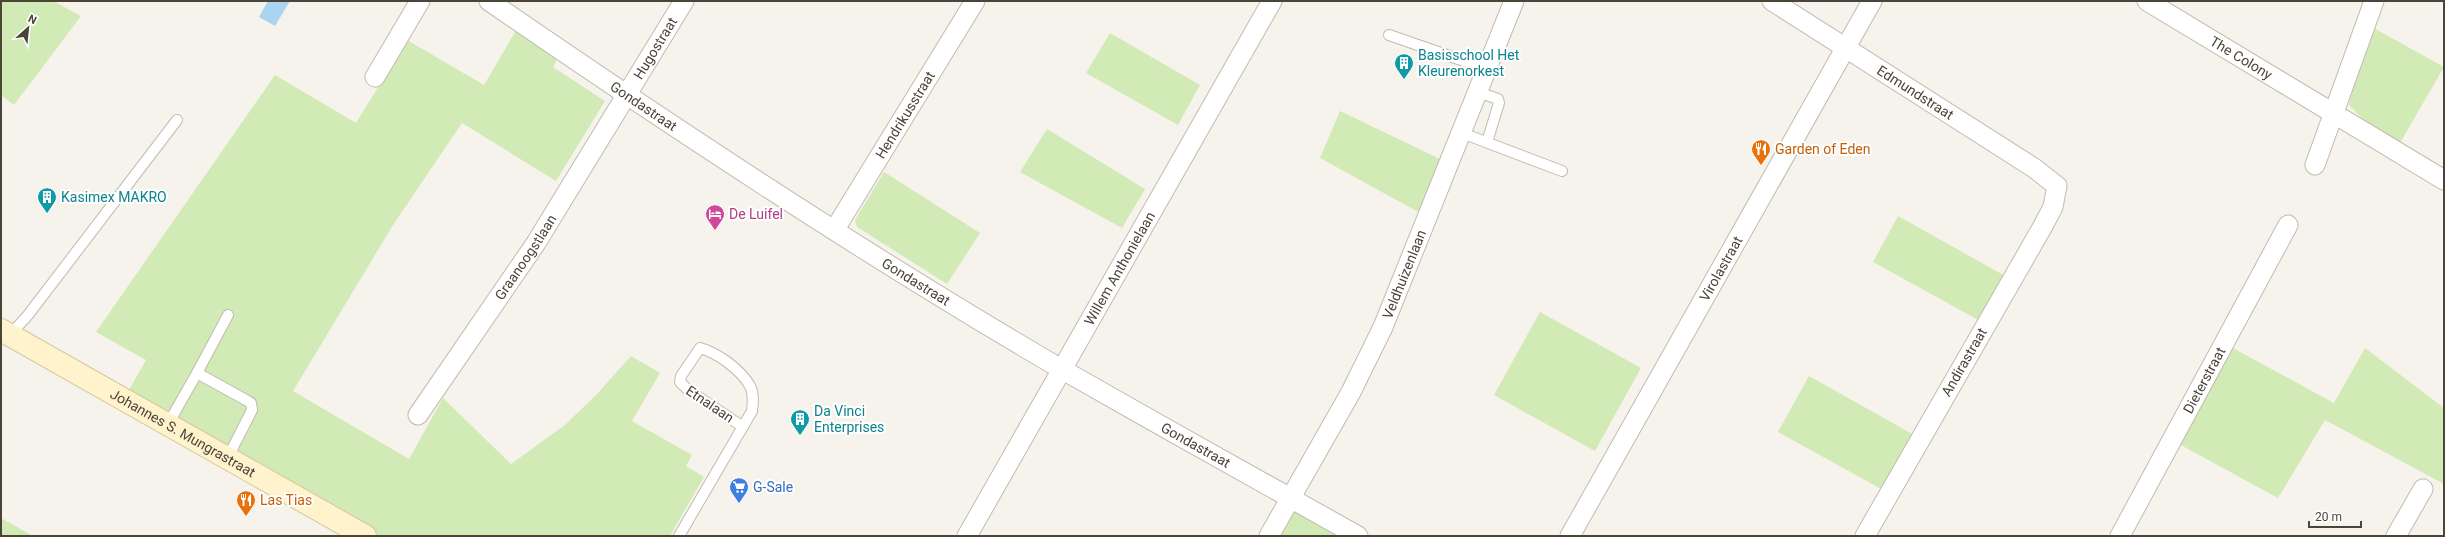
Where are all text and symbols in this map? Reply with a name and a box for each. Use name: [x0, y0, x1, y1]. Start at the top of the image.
north arrow: [8, 8, 48, 48]
text: N: [26, 12, 39, 27]
street label: Hugostraat: [630, 14, 680, 82]
street label: The Colony: [2207, 33, 2276, 83]
place label: Basisschool Het Kleurenorkest: [1418, 47, 1520, 79]
building icon: Basisschool Het Kleurenorkest: [1393, 52, 1415, 80]
street label: Edmundstraat: [1874, 62, 1957, 123]
street label: Hendrikusstraat: [872, 68, 938, 161]
street label: Gondastraat: [607, 78, 680, 134]
restaurant icon: Garden of Eden: [1750, 138, 1772, 166]
place label: Garden of Eden: [1775, 141, 1871, 157]
building icon: Kasimex MAKRO: [36, 186, 58, 214]
place label: Kasimex MAKRO: [61, 189, 167, 205]
hotel icon: De Luifel: [704, 203, 726, 231]
place label: De Luifel: [729, 206, 783, 222]
street label: Willem Anthonielaan: [1081, 209, 1158, 328]
street label: Graanoogstlaan: [491, 212, 559, 303]
street label: Veldhuizenlaan: [1379, 227, 1429, 321]
street label: Virolastraat: [1696, 233, 1746, 304]
street label: Gondastraat: [879, 255, 953, 309]
street label: Andirastraat: [1938, 325, 1990, 399]
street label: Dieterstraat: [2180, 344, 2229, 416]
street label: Etnalaan: [683, 382, 737, 426]
street label: Johannes S. Mungrastraat: [108, 386, 259, 480]
place label: Da Vinci Enterprises: [814, 403, 884, 435]
building icon: Da Vinci Enterprises: [789, 408, 811, 436]
street label: Gondastraat: [1158, 419, 1234, 471]
supermarket icon: G-Sale: [728, 476, 750, 504]
place label: G-Sale: [753, 479, 793, 495]
restaurant icon: Las Tias: [235, 489, 257, 517]
place label: Las Tias: [260, 492, 312, 508]
scale bar: [2309, 503, 2361, 529]
text: 20 m: [2315, 510, 2342, 524]

